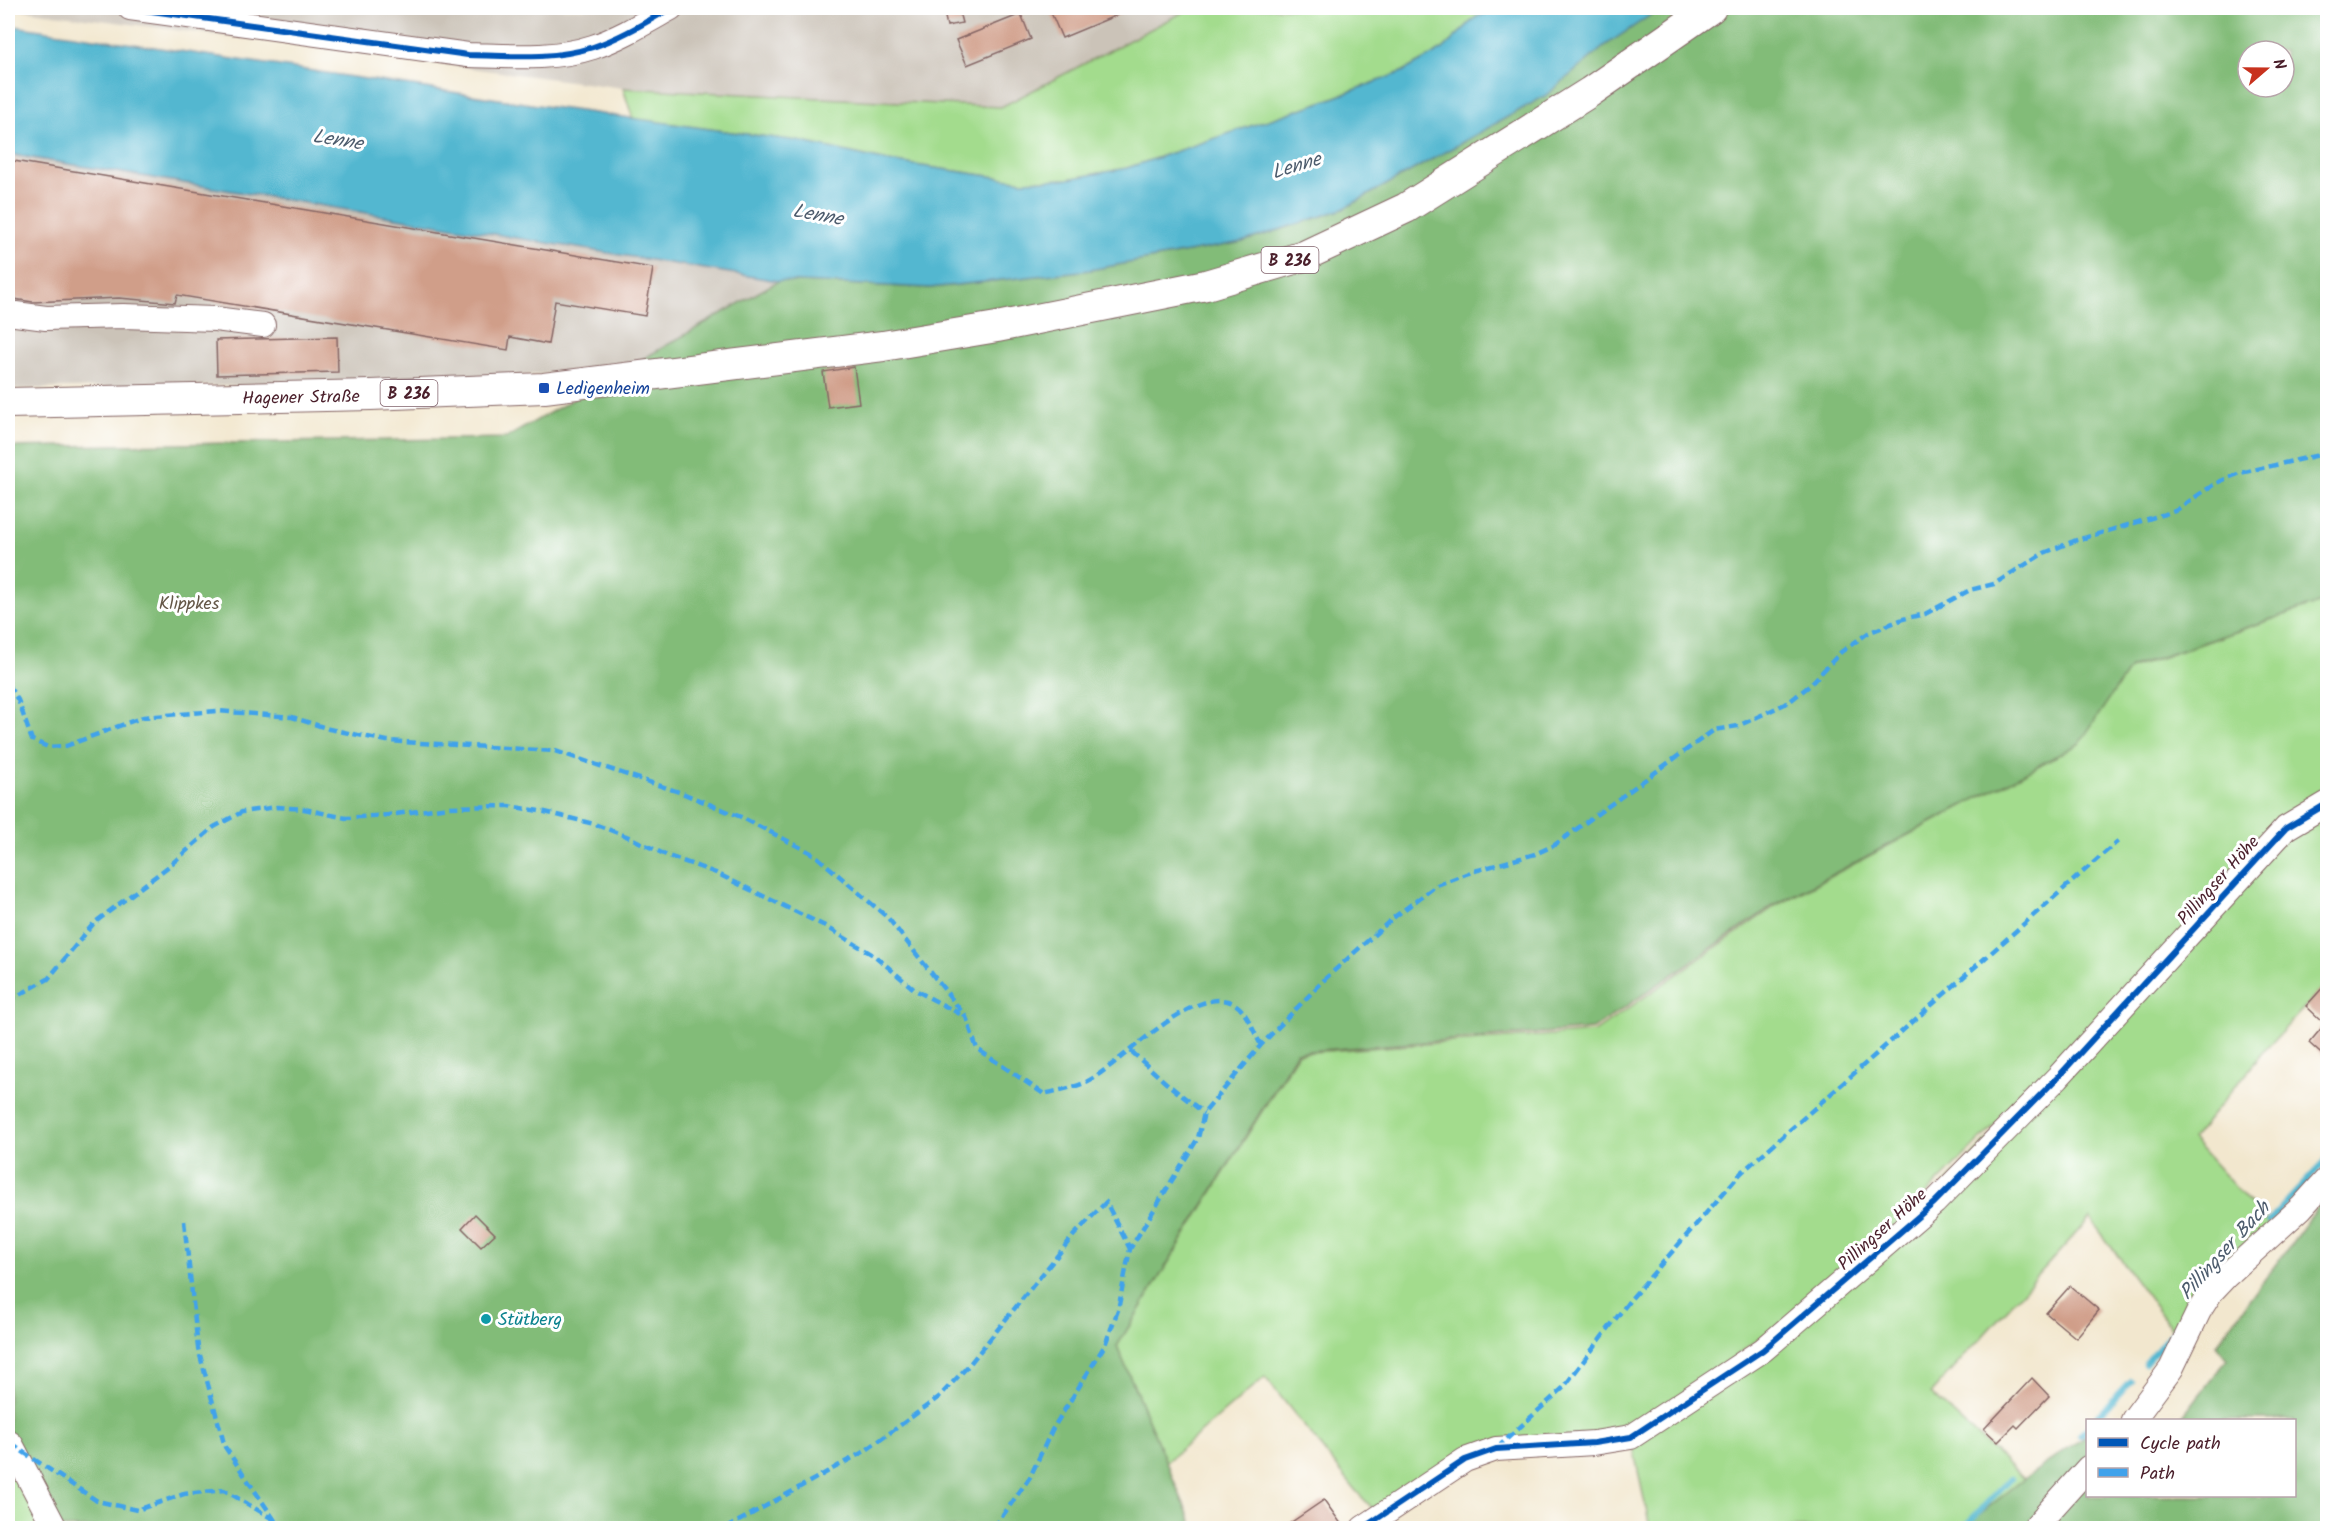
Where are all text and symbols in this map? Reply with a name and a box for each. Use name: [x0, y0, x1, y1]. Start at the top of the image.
north arrow: [2236, 39, 2296, 99]
text: N: [2265, 55, 2292, 73]
water label: Lenne: [310, 121, 367, 161]
water label: Lenne: [1268, 144, 1327, 190]
water label: Lenne: [790, 196, 847, 236]
road number: B 236: [1262, 247, 1318, 273]
place label: Ledigenheim: [556, 375, 650, 404]
road number: B 236: [380, 380, 438, 406]
marker: Ledigenheim: [537, 381, 551, 395]
street label: Hagener Straße: [242, 383, 360, 414]
park label: Klippkes: [159, 590, 220, 619]
street label: Pillingser Höhe: [2171, 830, 2267, 932]
street label: Pillingser Höhe: [1832, 1182, 1934, 1278]
water label: Pillingser Bach: [2172, 1193, 2280, 1308]
place label: Stütberg: [498, 1306, 562, 1335]
marker: Stütberg: [479, 1312, 493, 1326]
legend: [2086, 1419, 2296, 1497]
text: Cycle path: [2140, 1430, 2221, 1459]
text: Path: [2140, 1460, 2175, 1489]

